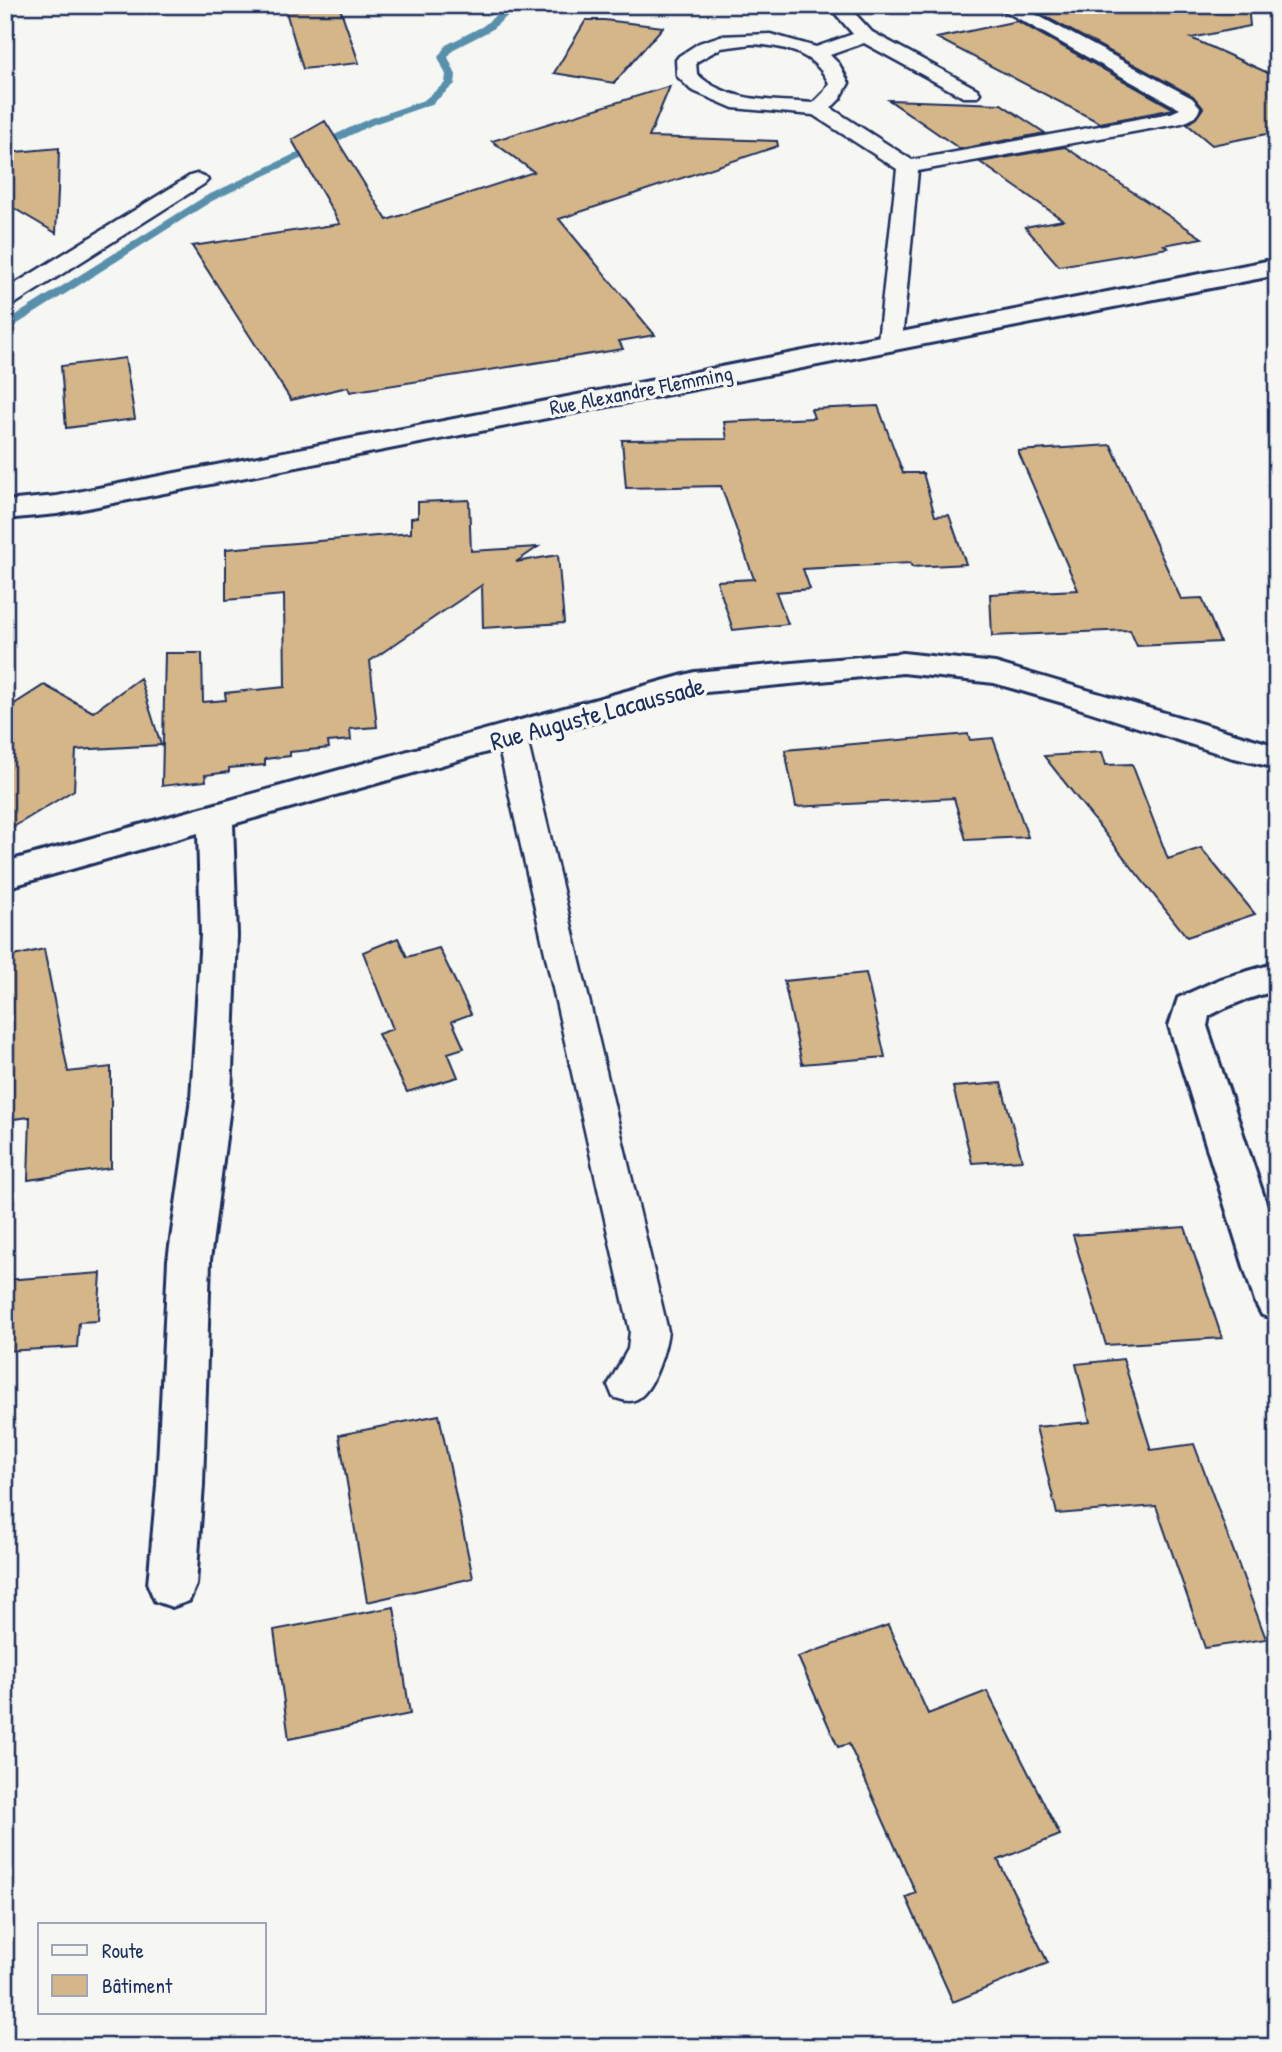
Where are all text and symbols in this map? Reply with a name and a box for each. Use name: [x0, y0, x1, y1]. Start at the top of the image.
street label: Rue Alexandre Flemming: [547, 358, 735, 422]
street label: Rue Auguste Lacaussade: [486, 668, 708, 758]
legend: [38, 1923, 266, 2014]
text: Route: [102, 1936, 144, 1965]
text: Bâtiment: [102, 1971, 173, 2000]

